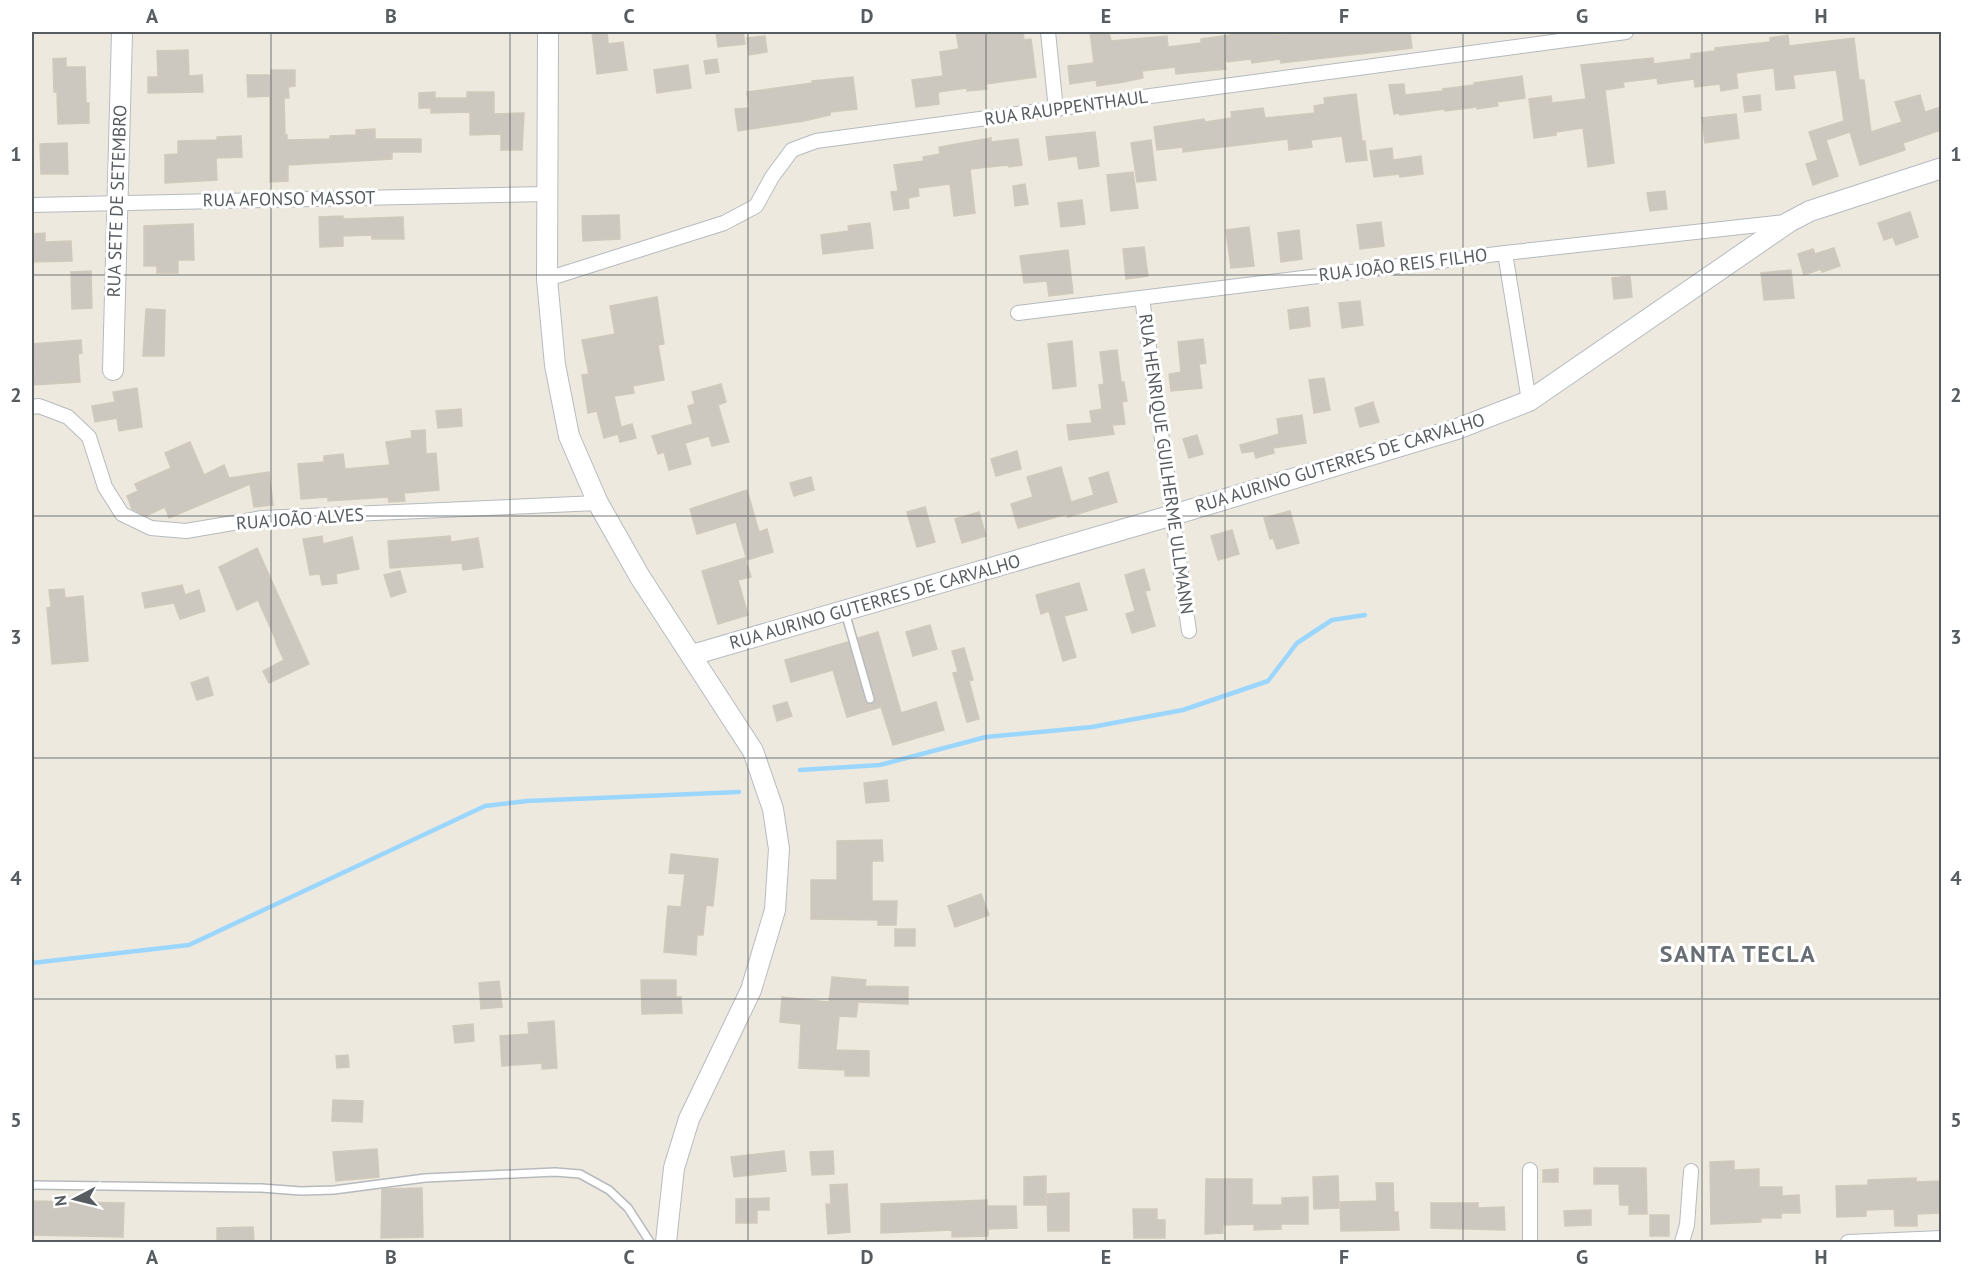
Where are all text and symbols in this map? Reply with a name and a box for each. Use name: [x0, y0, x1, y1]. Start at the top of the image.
text: A: [146, 3, 159, 29]
text: B: [385, 3, 397, 29]
text: C: [623, 3, 635, 29]
text: D: [861, 3, 874, 29]
text: E: [1101, 3, 1111, 29]
text: F: [1339, 3, 1349, 29]
text: G: [1576, 3, 1588, 29]
text: H: [1814, 3, 1828, 29]
street label: RUA RAUPPENTHAUL: [983, 85, 1149, 130]
street label: RUA SETE DE SETEMBRO: [102, 104, 131, 298]
text: 1: [10, 141, 22, 167]
text: 1: [1950, 141, 1962, 167]
street label: RUA AFONSO MASSOT: [202, 185, 376, 212]
street label: RUA JOÃO REIS FILHO: [1317, 243, 1488, 286]
street label: RUA HENRIQUE GUILHERME ULLMANN: [1134, 312, 1199, 616]
text: 2: [10, 382, 22, 408]
text: 2: [1950, 382, 1962, 408]
street label: RUA AURINO GUTERRES DE CARVALHO: [1192, 407, 1488, 518]
street label: RUA JOÃO ALVES: [235, 503, 365, 534]
street label: RUA AURINO GUTERRES DE CARVALHO: [727, 549, 1023, 654]
text: 3: [10, 624, 22, 650]
text: 3: [1950, 624, 1962, 650]
text: 4: [10, 865, 22, 891]
text: 4: [1950, 865, 1962, 891]
district label: SANTA TECLA: [1660, 938, 1816, 969]
text: 5: [10, 1107, 22, 1133]
text: 5: [1950, 1107, 1962, 1133]
north arrow: [45, 1169, 105, 1229]
text: N: [50, 1194, 71, 1207]
text: A: [146, 1244, 159, 1270]
text: B: [385, 1244, 397, 1270]
text: C: [623, 1244, 635, 1270]
text: D: [861, 1244, 874, 1270]
text: E: [1101, 1244, 1111, 1270]
text: F: [1339, 1244, 1349, 1270]
text: G: [1576, 1244, 1588, 1270]
text: H: [1814, 1244, 1828, 1270]

